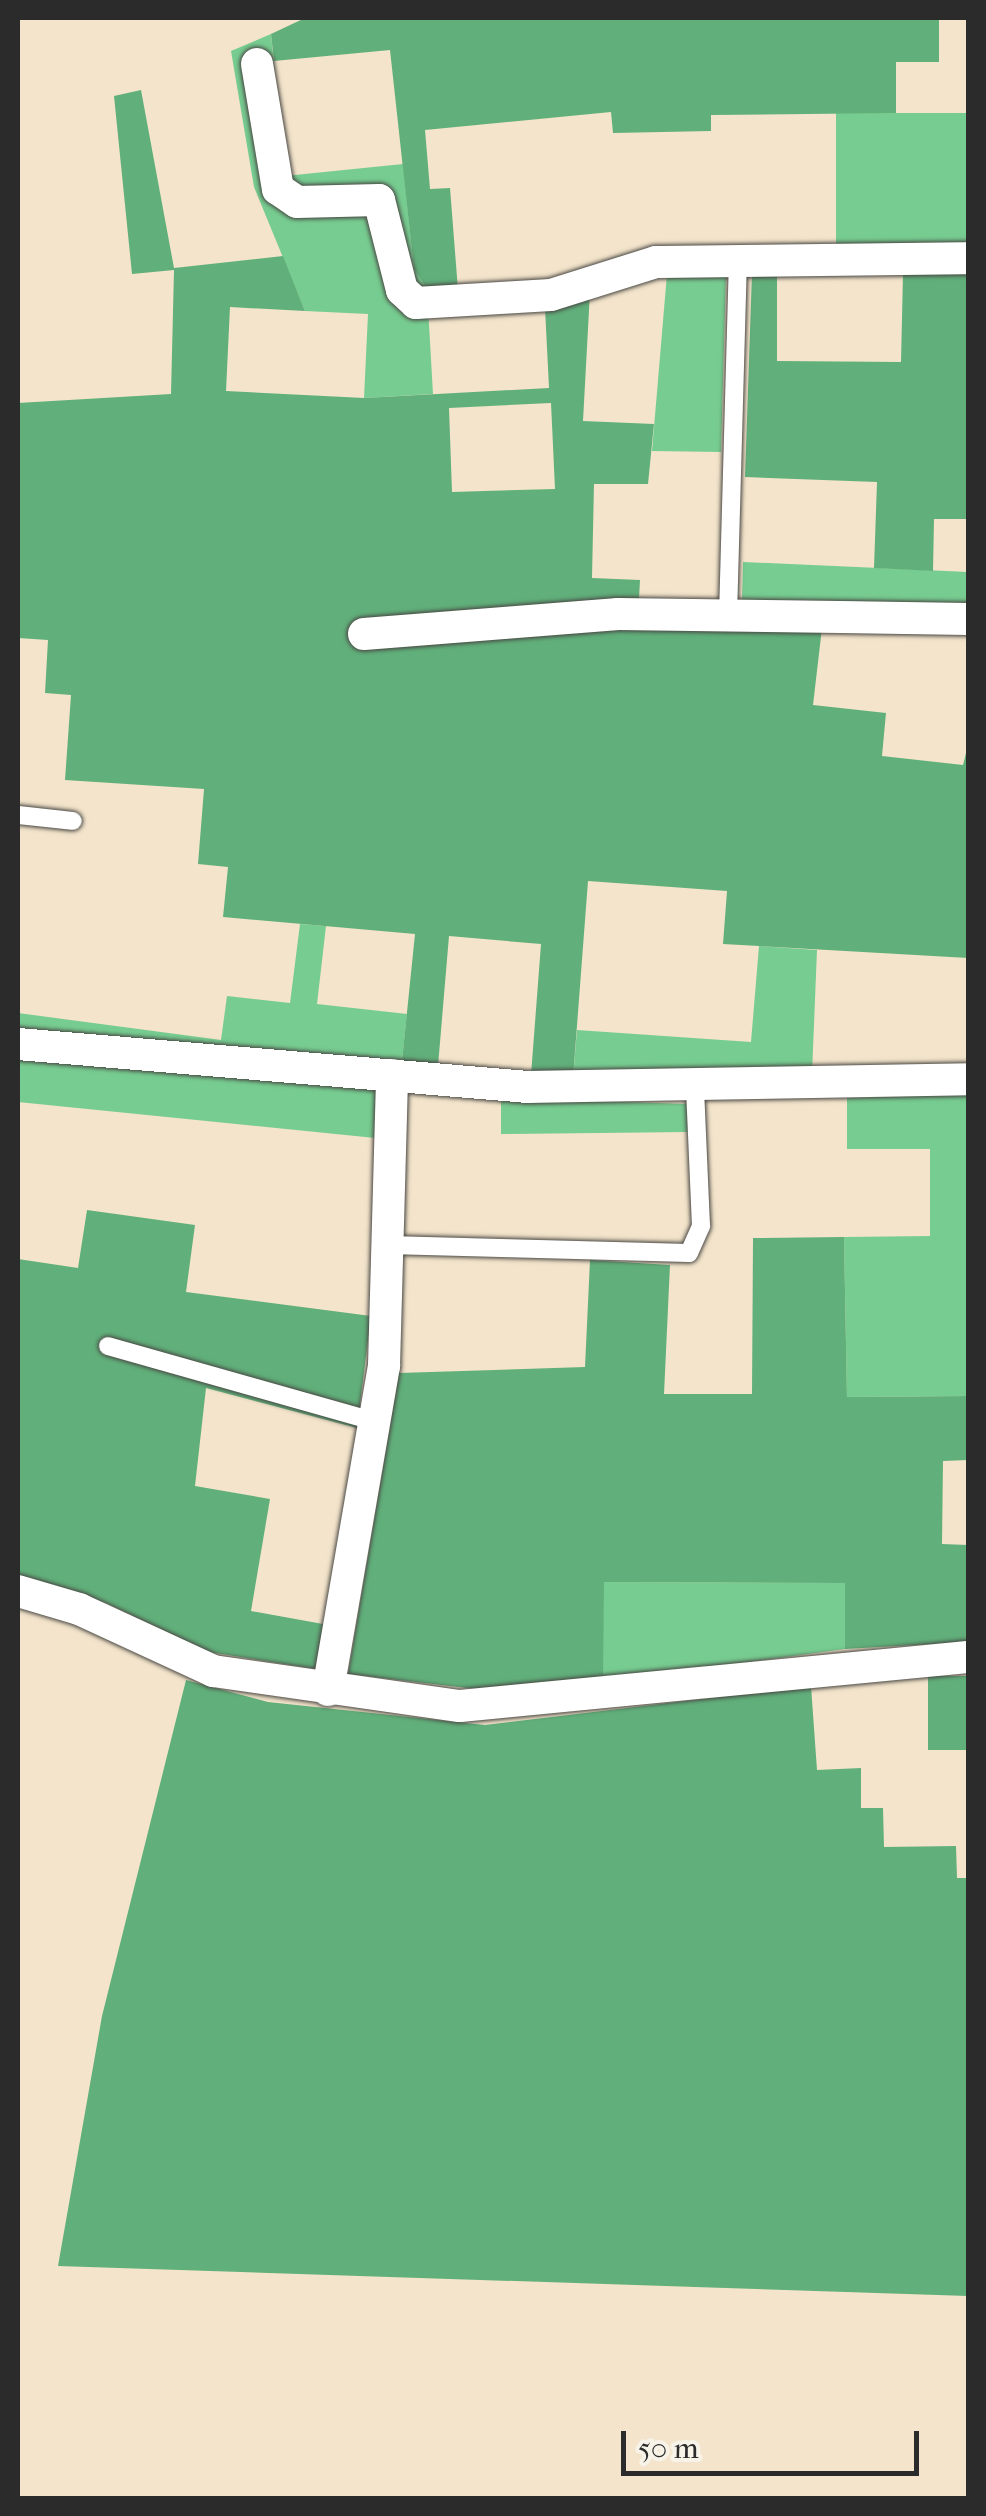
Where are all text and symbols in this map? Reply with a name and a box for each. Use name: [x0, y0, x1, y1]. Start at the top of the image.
scale bar: [626, 2411, 924, 2473]
text: 50 m: [638, 2431, 699, 2466]

